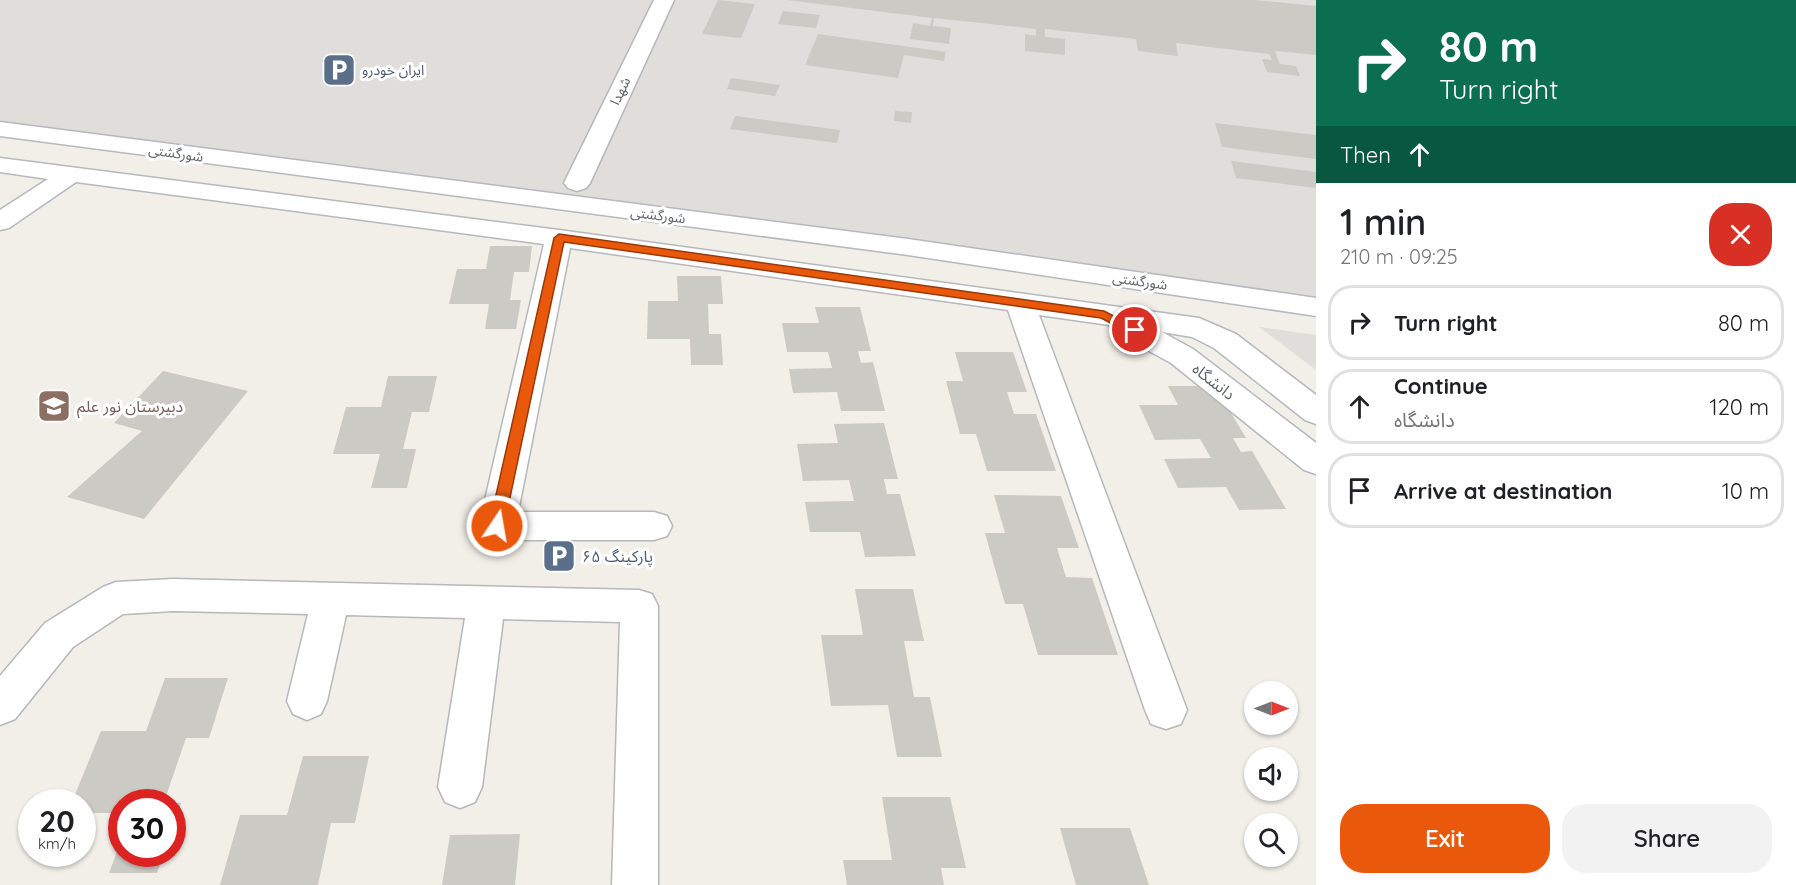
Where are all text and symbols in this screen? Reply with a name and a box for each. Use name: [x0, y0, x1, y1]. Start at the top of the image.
text: 80 m: [1439, 20, 1538, 73]
icon: right: [1340, 24, 1418, 102]
parking icon: ایران خودرو: [321, 52, 357, 88]
place label: ایران خودرو: [362, 61, 424, 79]
text: Turn right: [1439, 72, 1558, 106]
street label: شهدا: [606, 74, 634, 108]
icon: ahead: [1403, 138, 1436, 171]
street label: شورگشتی: [147, 140, 205, 166]
text: Then: [1340, 141, 1391, 169]
text: 1 min: [1340, 199, 1426, 244]
street label: شورگشتی: [629, 203, 687, 227]
button: close: [1709, 203, 1772, 266]
text: 210 m · 09:25: [1340, 244, 1458, 269]
street label: شورگشتی: [1111, 268, 1169, 294]
pin: [1109, 304, 1160, 355]
icon: right: [1343, 306, 1376, 339]
text: Turn right: [1394, 309, 1498, 337]
text: 80 m: [1718, 309, 1769, 337]
icon: arrive: [1118, 313, 1151, 346]
street label: دانشگاه: [1189, 358, 1239, 404]
text: Continue: [1394, 372, 1488, 400]
school or university icon: دبیرستان نور علم: [36, 388, 72, 424]
icon: ahead: [1343, 390, 1376, 423]
text: 120 m: [1710, 393, 1769, 421]
place label: دبیرستان نور علم: [77, 396, 183, 419]
text: دانشگاه: [1394, 407, 1455, 432]
icon: arrive: [1343, 474, 1376, 507]
text: Arrive at destination: [1394, 477, 1612, 505]
text: 10 m: [1722, 477, 1769, 505]
position arrow: [465, 494, 529, 558]
parking icon: پارکینگ ۶۵: [541, 538, 577, 574]
place label: پارکینگ ۶۵: [582, 546, 653, 567]
north arrow: [1244, 681, 1298, 735]
map controls: [1244, 681, 1298, 867]
button: sound: [1244, 747, 1298, 801]
speed limit sign: 30: [108, 789, 186, 867]
text: 20: [39, 802, 75, 840]
button: Exit: [1340, 804, 1550, 873]
button: Share: [1562, 804, 1772, 873]
button: search: [1244, 813, 1298, 867]
text: km/h: [38, 834, 76, 853]

